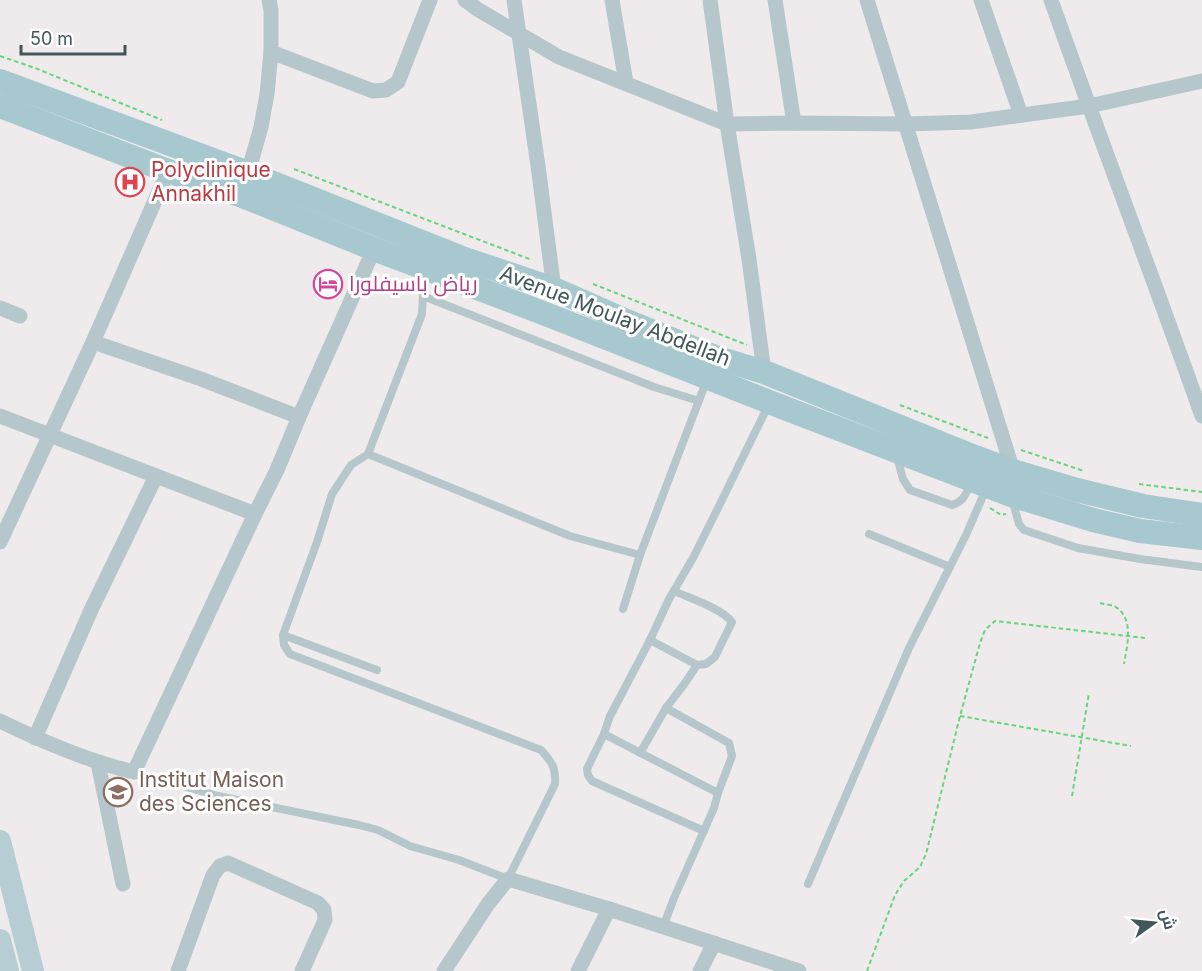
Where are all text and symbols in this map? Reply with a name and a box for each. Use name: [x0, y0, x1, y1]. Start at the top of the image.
scale bar: [21, 18, 124, 56]
text: 50 m: [30, 28, 73, 49]
place label: Polyclinique Annakhil: [151, 157, 271, 206]
hospital icon: Polyclinique Annakhil: [114, 166, 146, 198]
street label: Avenue Moulay Abdellah: [496, 260, 734, 371]
hotel icon: رياض باسيفلورا: [312, 268, 344, 300]
place label: رياض باسيفلورا: [349, 271, 477, 297]
place label: Institut Maison des Sciences: [139, 767, 284, 816]
school or university icon: Institut Maison des Sciences: [102, 776, 134, 808]
north arrow: [1124, 893, 1184, 953]
text: ش: [1156, 907, 1181, 932]

